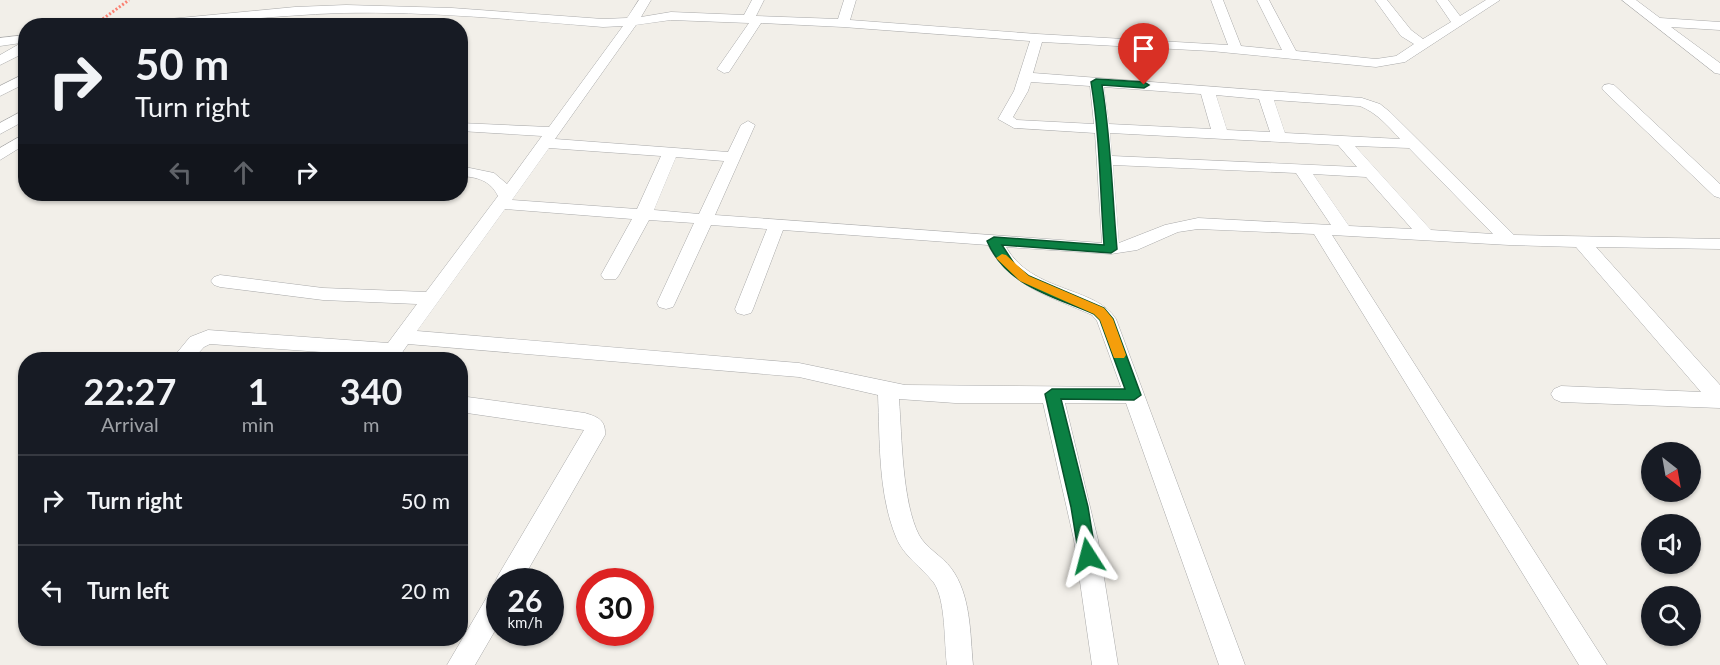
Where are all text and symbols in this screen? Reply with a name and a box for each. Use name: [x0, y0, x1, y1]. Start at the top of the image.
pin: [1118, 23, 1169, 85]
icon: arrive: [1127, 32, 1160, 65]
text: 50 m: [135, 39, 229, 89]
icon: right: [36, 42, 114, 120]
text: Turn right: [135, 90, 250, 123]
icon: left: [164, 156, 197, 189]
icon: ahead: [227, 156, 260, 189]
icon: right: [290, 156, 323, 189]
text: 22:27: [84, 369, 176, 413]
text: 1: [248, 369, 269, 413]
text: 340: [340, 369, 402, 413]
text: Arrival: [101, 412, 159, 436]
text: min: [242, 412, 274, 436]
text: m: [363, 412, 379, 436]
north arrow: [1641, 442, 1701, 502]
map controls: [1641, 442, 1701, 646]
icon: right: [36, 484, 69, 517]
text: Turn right: [87, 487, 182, 514]
text: 50 m: [401, 487, 450, 514]
button: sound: [1641, 514, 1701, 574]
position arrow: [1056, 524, 1120, 588]
speed limit sign: 30: [576, 568, 654, 646]
icon: left: [36, 574, 69, 607]
text: Turn left: [87, 577, 169, 604]
text: 20 m: [401, 577, 450, 604]
text: 26: [508, 582, 542, 618]
button: search: [1641, 586, 1701, 646]
text: km/h: [507, 613, 543, 631]

